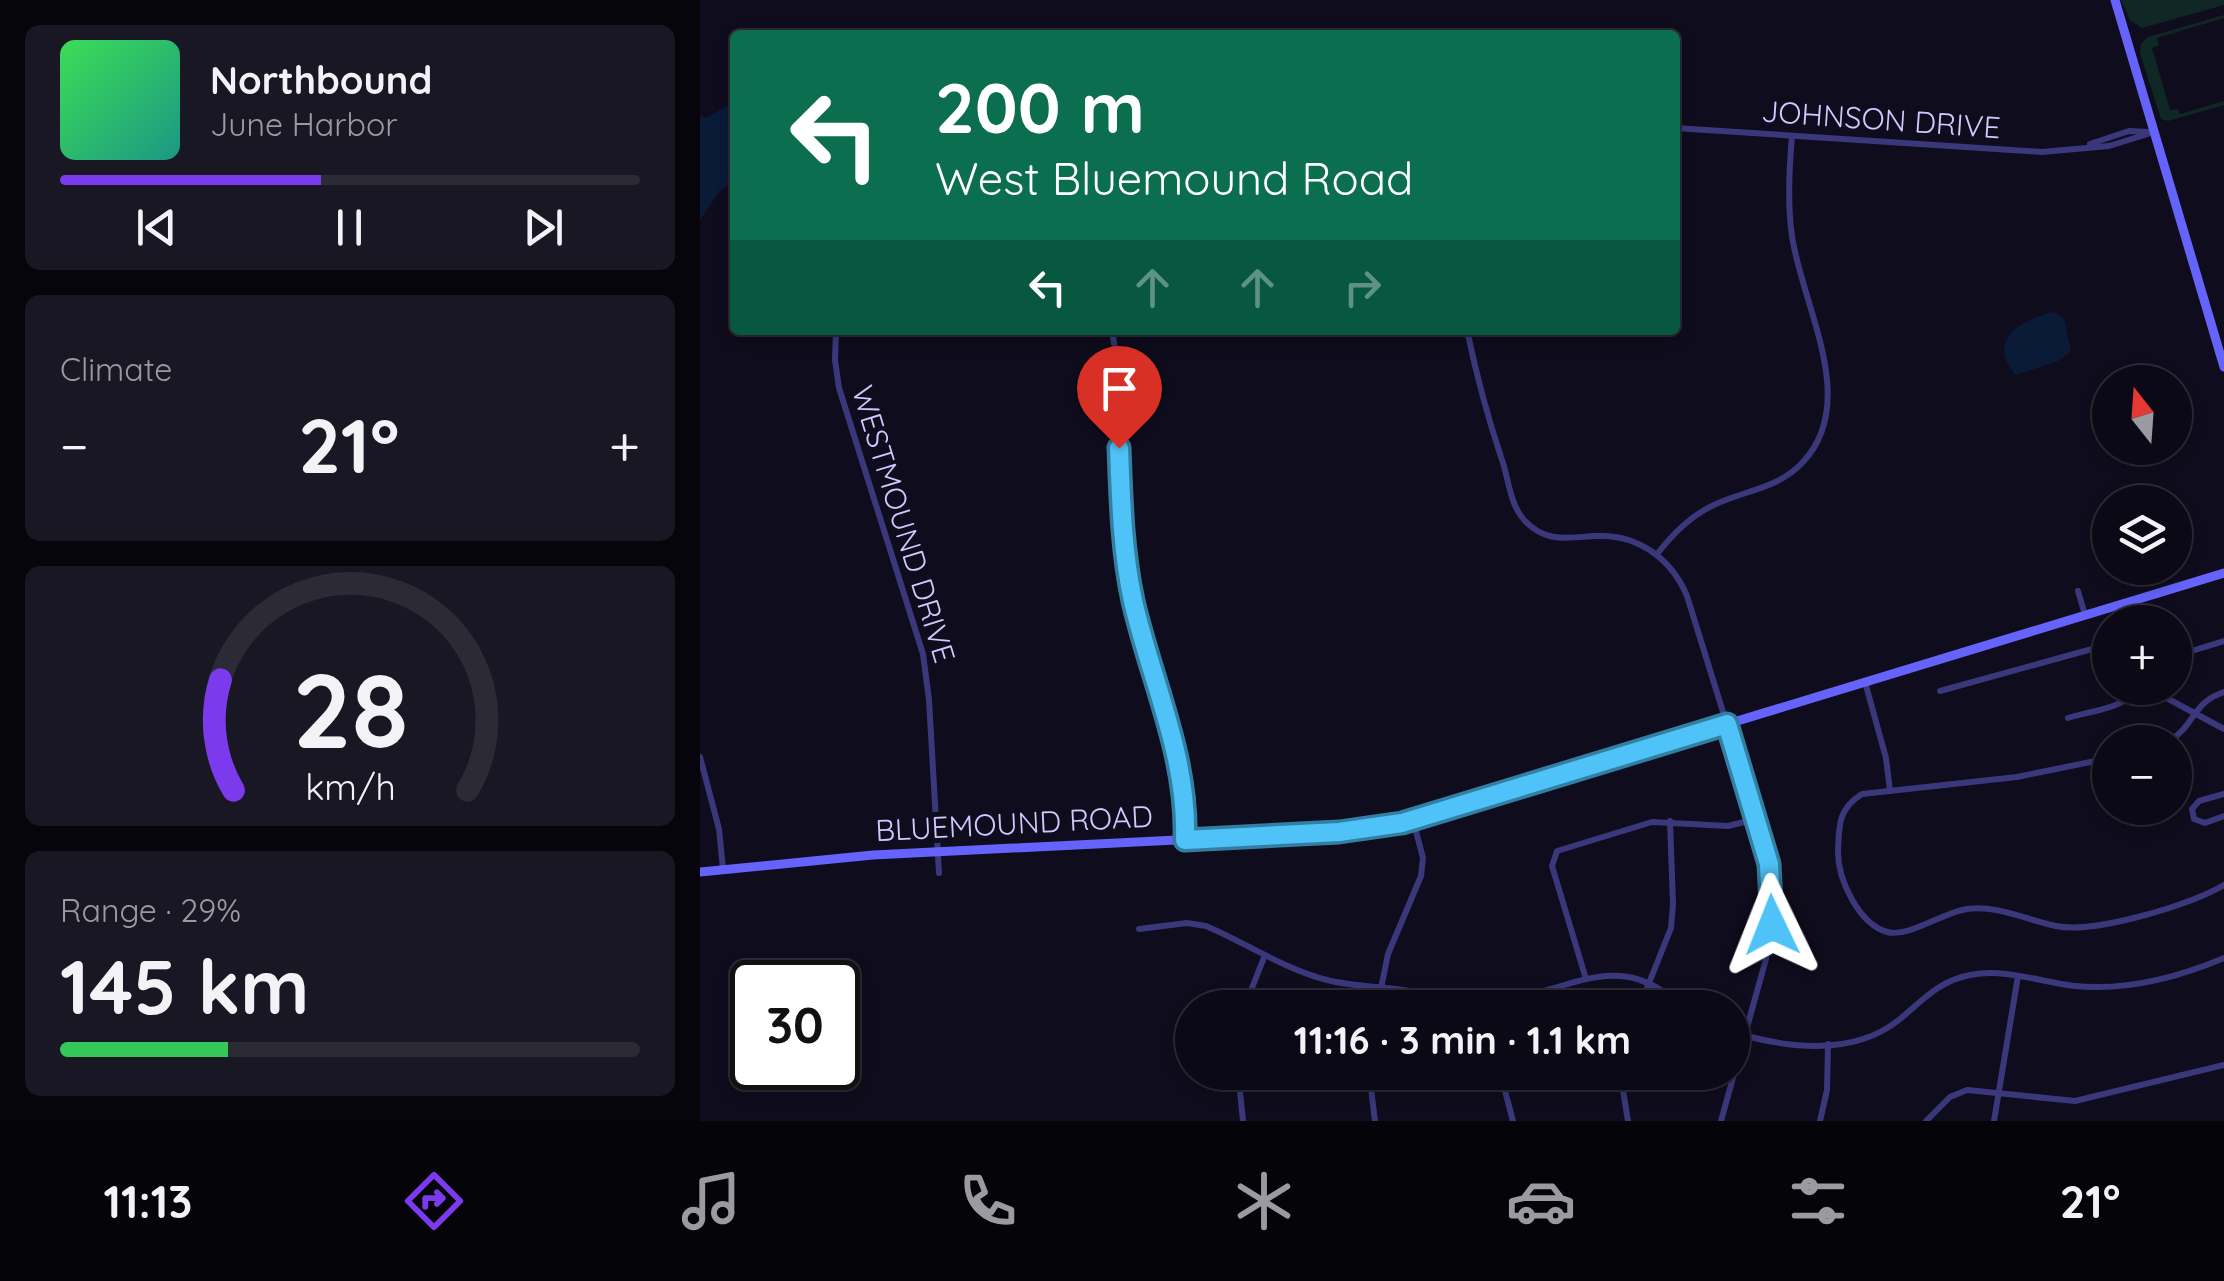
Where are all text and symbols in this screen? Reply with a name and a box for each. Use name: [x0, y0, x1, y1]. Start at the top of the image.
text: Northbound: [210, 56, 432, 104]
text: 200 m: [935, 63, 1145, 151]
icon: left: [770, 70, 900, 200]
street label: JOHNSON DRIVE: [1760, 92, 2002, 146]
text: June Harbor: [210, 104, 398, 144]
text: West Bluemound Road: [935, 150, 1413, 206]
icon: previous: [129, 200, 184, 255]
icon: pause: [322, 200, 377, 255]
icon: next: [516, 200, 571, 255]
icon: left: [1020, 260, 1075, 315]
icon: ahead: [1125, 260, 1180, 315]
icon: ahead: [1230, 260, 1285, 315]
icon: right: [1335, 260, 1390, 315]
pin: [1077, 346, 1162, 449]
text: Climate: [60, 349, 172, 389]
icon: arrive: [1092, 361, 1147, 416]
north arrow: [2092, 365, 2192, 465]
map controls: [2092, 365, 2192, 825]
street label: WESTMOUND DRIVE: [844, 381, 964, 667]
text: 21°: [298, 398, 399, 492]
text: −: [60, 411, 89, 480]
text: +: [609, 411, 640, 480]
button: layers: [2092, 485, 2192, 585]
button: +: [2092, 605, 2192, 705]
text: 28: [292, 644, 408, 774]
button: −: [2092, 725, 2192, 825]
text: km/h: [305, 764, 395, 809]
street label: BLUEMOUND ROAD: [874, 797, 1154, 849]
position arrow: [1720, 873, 1824, 977]
text: Range · 29%: [60, 890, 241, 930]
text: 145 km: [60, 939, 309, 1033]
speed limit sign: 30: [730, 960, 860, 1090]
text: 11:16 · 3 min · 1.1 km: [1294, 1016, 1631, 1064]
icon: directions: [399, 1166, 469, 1236]
icon: music: [676, 1166, 746, 1236]
icon: phone: [953, 1166, 1023, 1236]
icon: climate: [1229, 1166, 1299, 1236]
icon: car: [1506, 1166, 1576, 1236]
icon: filters: [1783, 1166, 1853, 1236]
text: 11:13: [103, 1173, 192, 1229]
text: 21°: [2060, 1173, 2121, 1229]

